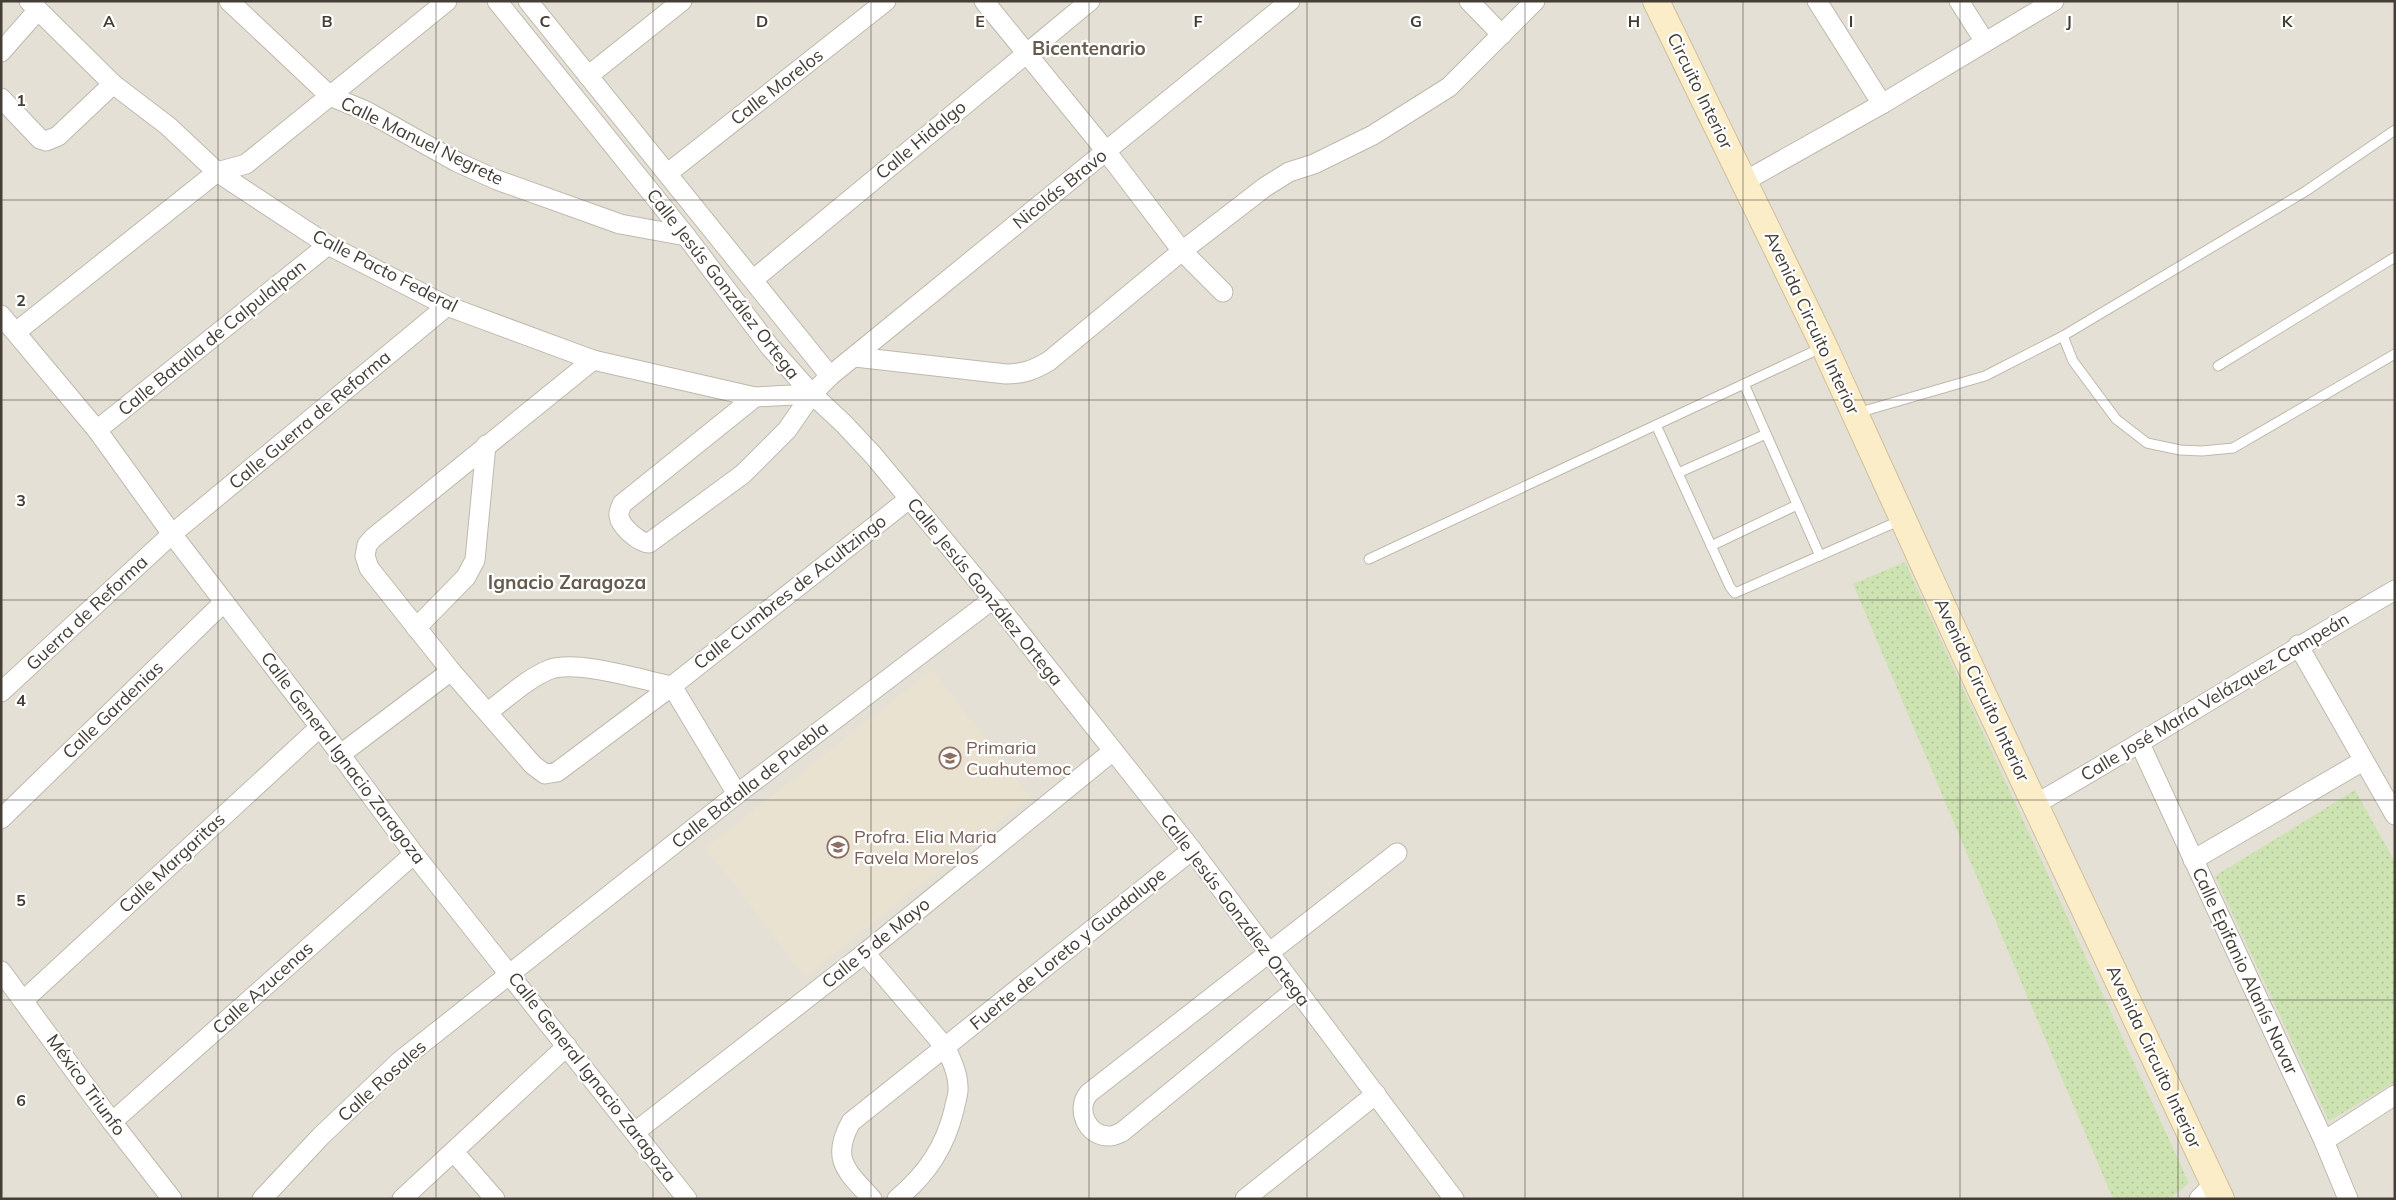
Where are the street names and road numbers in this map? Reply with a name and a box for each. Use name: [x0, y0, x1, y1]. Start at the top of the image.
street label: Circuito Interior: [1662, 29, 1739, 153]
street label: Calle Morelos: [726, 43, 828, 130]
street label: Calle Manuel Negrete: [337, 91, 507, 190]
street label: Calle Hidalgo: [871, 95, 971, 184]
street label: Nicolás Bravo: [1008, 144, 1111, 234]
street label: Calle Jesús González Ortega: [642, 184, 805, 383]
street label: Calle Pacto Federal: [309, 224, 462, 317]
street label: Avenida Circuito Interior: [1760, 227, 1865, 419]
street label: Calle Batalla de Calpulalpan: [113, 255, 310, 421]
street label: Calle Guerra de Reforma: [224, 345, 395, 494]
street label: Calle Jesús González Ortega: [902, 493, 1068, 690]
street label: Calle Cumbres de Acultzingo: [689, 509, 891, 674]
street label: Guerra de Reforma: [21, 550, 152, 675]
street label: Avenida Circuito Interior: [1930, 594, 2035, 786]
street label: Calle José María Velázquez Campeán: [2076, 607, 2353, 786]
street label: Calle General Ignacio Zaragoza: [256, 647, 431, 868]
street label: Calle Gardenias: [57, 656, 168, 764]
street label: Calle Batalla de Puebla: [667, 716, 833, 853]
street label: Calle Margaritas: [114, 807, 230, 918]
street label: Calle Jesús González Ortega: [1155, 809, 1315, 1011]
street label: Fuerte de Loreto y Guadalupe: [965, 862, 1170, 1035]
street label: Calle Epifanio Alanís Navar: [2187, 864, 2304, 1078]
street label: Calle 5 de Mayo: [817, 892, 934, 993]
street label: Calle Azucenas: [208, 936, 318, 1039]
street label: Avenida Circuito Interior: [2102, 961, 2207, 1153]
street label: Calle General Ignacio Zaragoza: [503, 967, 682, 1186]
street label: México Triunfo: [42, 1029, 131, 1140]
street label: Calle Rosales: [333, 1035, 431, 1126]

